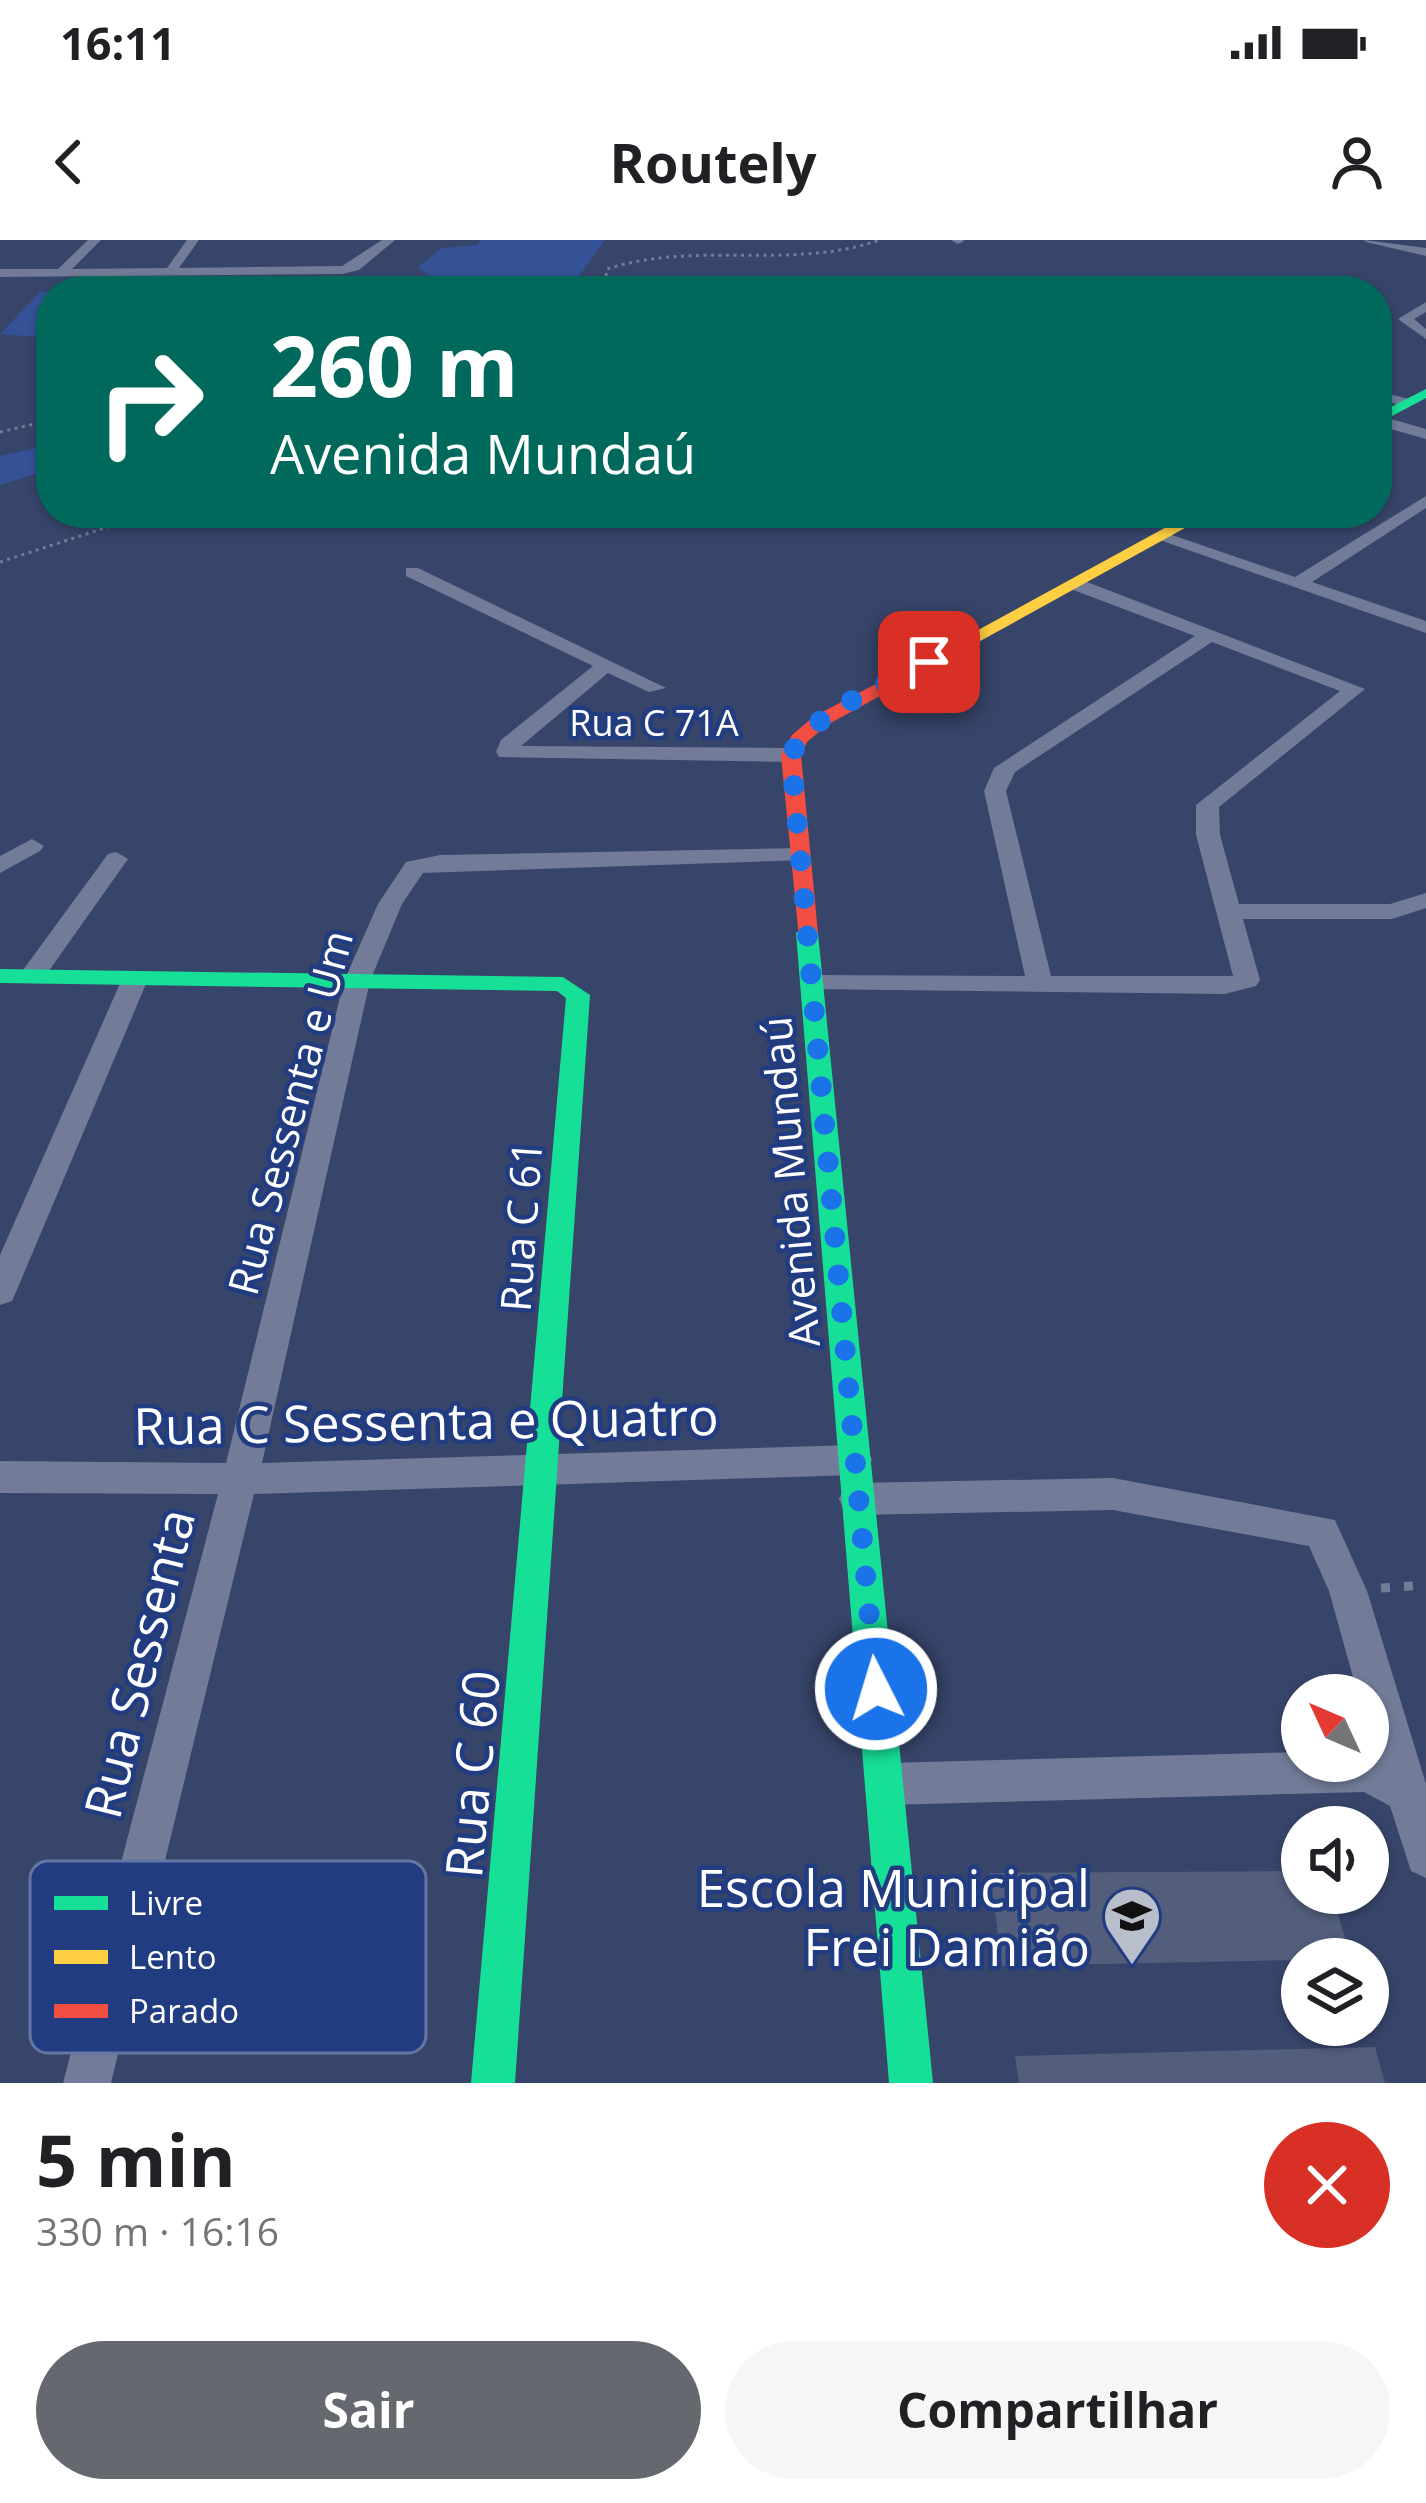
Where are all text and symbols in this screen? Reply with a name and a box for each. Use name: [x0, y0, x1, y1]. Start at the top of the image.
text: 16:11: [60, 12, 176, 73]
text: Routely: [609, 125, 817, 199]
icon: back: [36, 129, 102, 195]
icon: person: [1324, 129, 1390, 195]
text: 260 m: [270, 307, 518, 422]
icon: right: [72, 324, 228, 480]
text: Avenida Mundaú: [270, 416, 696, 490]
pin: [878, 611, 980, 713]
icon: arrive: [896, 629, 962, 695]
street label: Rua C 71A: [569, 698, 739, 747]
street label: Rua Sessenta e Um: [213, 923, 365, 1301]
street label: Avenida Mundaú: [746, 1014, 832, 1350]
street label: Rua C 61: [486, 1139, 554, 1313]
street label: Rua C Sessenta e Quatro: [133, 1380, 719, 1460]
street label: Rua Sessenta: [66, 1501, 210, 1825]
position arrow: [813, 1626, 939, 1752]
street label: Rua C 60: [427, 1667, 515, 1881]
north arrow: [1281, 1674, 1389, 1782]
map controls: [1281, 1674, 1389, 2046]
button: sound: [1281, 1806, 1389, 1914]
place label: Escola Municipal Frei Damião: [697, 1852, 1090, 1981]
legend: [30, 1861, 426, 2053]
text: Livre: [129, 1880, 203, 1925]
school or university icon: Escola Municipal Frei Damião: [1101, 1885, 1163, 1967]
text: Lento: [129, 1934, 217, 1979]
button: layers: [1281, 1938, 1389, 2046]
text: Parado: [129, 1988, 239, 2033]
text: 5 min: [36, 2110, 236, 2208]
button: close: [1264, 2122, 1390, 2248]
text: 330 m · 16:16: [36, 2204, 279, 2257]
button: Sair: [36, 2341, 701, 2479]
button: Compartilhar: [725, 2341, 1390, 2479]

